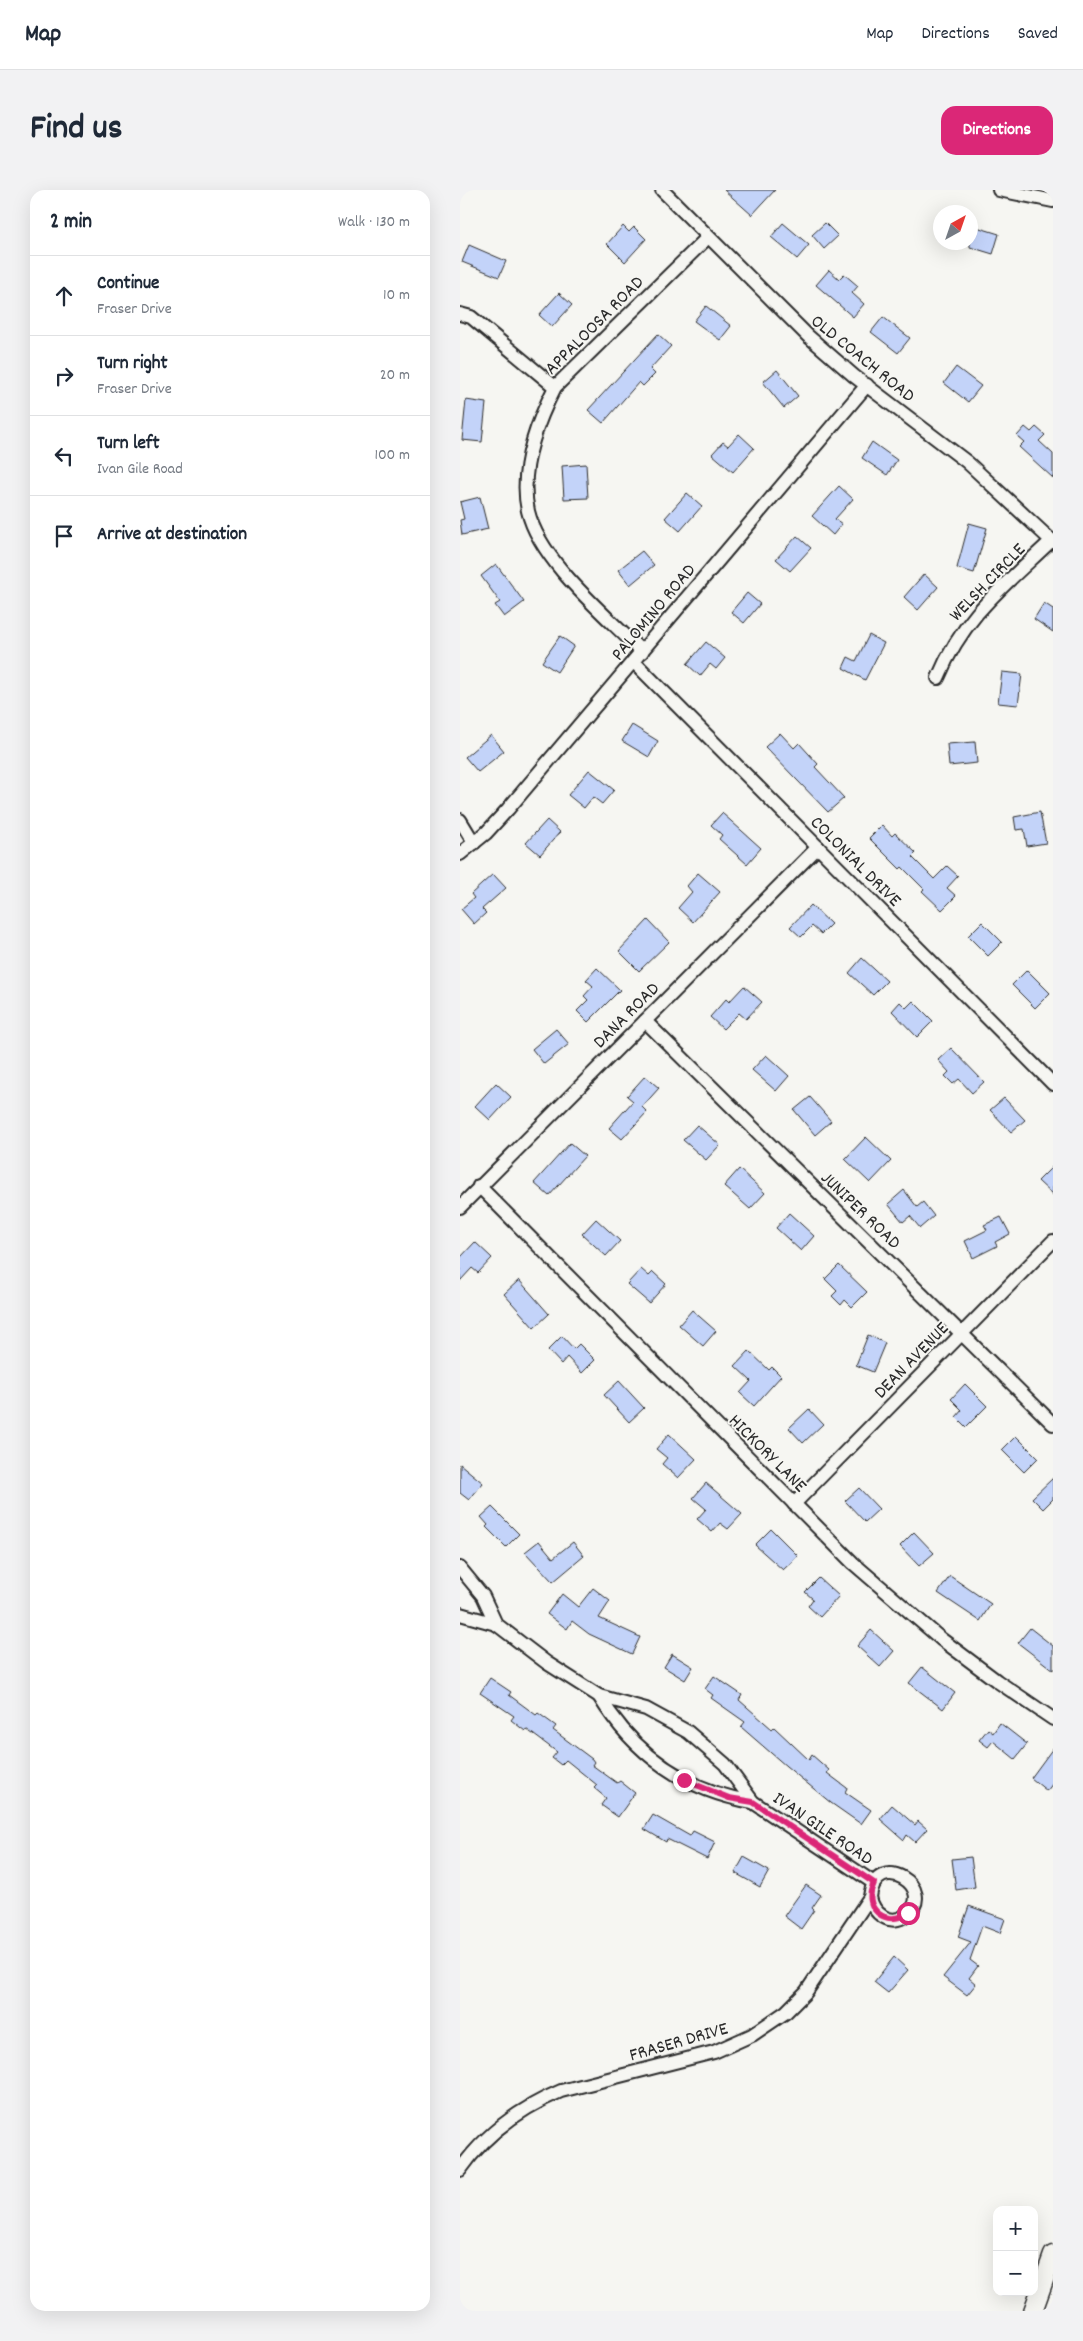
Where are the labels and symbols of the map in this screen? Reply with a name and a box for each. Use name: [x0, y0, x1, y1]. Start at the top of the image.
north arrow: [933, 205, 978, 250]
street label: APPALOOSA ROAD: [540, 270, 651, 382]
street label: OLD COACH ROAD: [804, 309, 920, 410]
street label: WELSH CIRCLE: [944, 538, 1033, 629]
street label: PALOMINO ROAD: [606, 559, 704, 668]
street label: COLONIAL DRIVE: [803, 811, 907, 915]
street label: DANA ROAD: [588, 977, 667, 1056]
street label: JUNIPER ROAD: [813, 1166, 906, 1257]
street label: DEAN AVENUE: [869, 1317, 956, 1406]
street label: HICKORY LANE: [721, 1409, 812, 1500]
route end: [673, 1769, 696, 1792]
street label: IVAN GILE ROAD: [767, 1786, 878, 1874]
route start: [897, 1902, 920, 1925]
street label: FRASER DRIVE: [626, 2016, 732, 2070]

